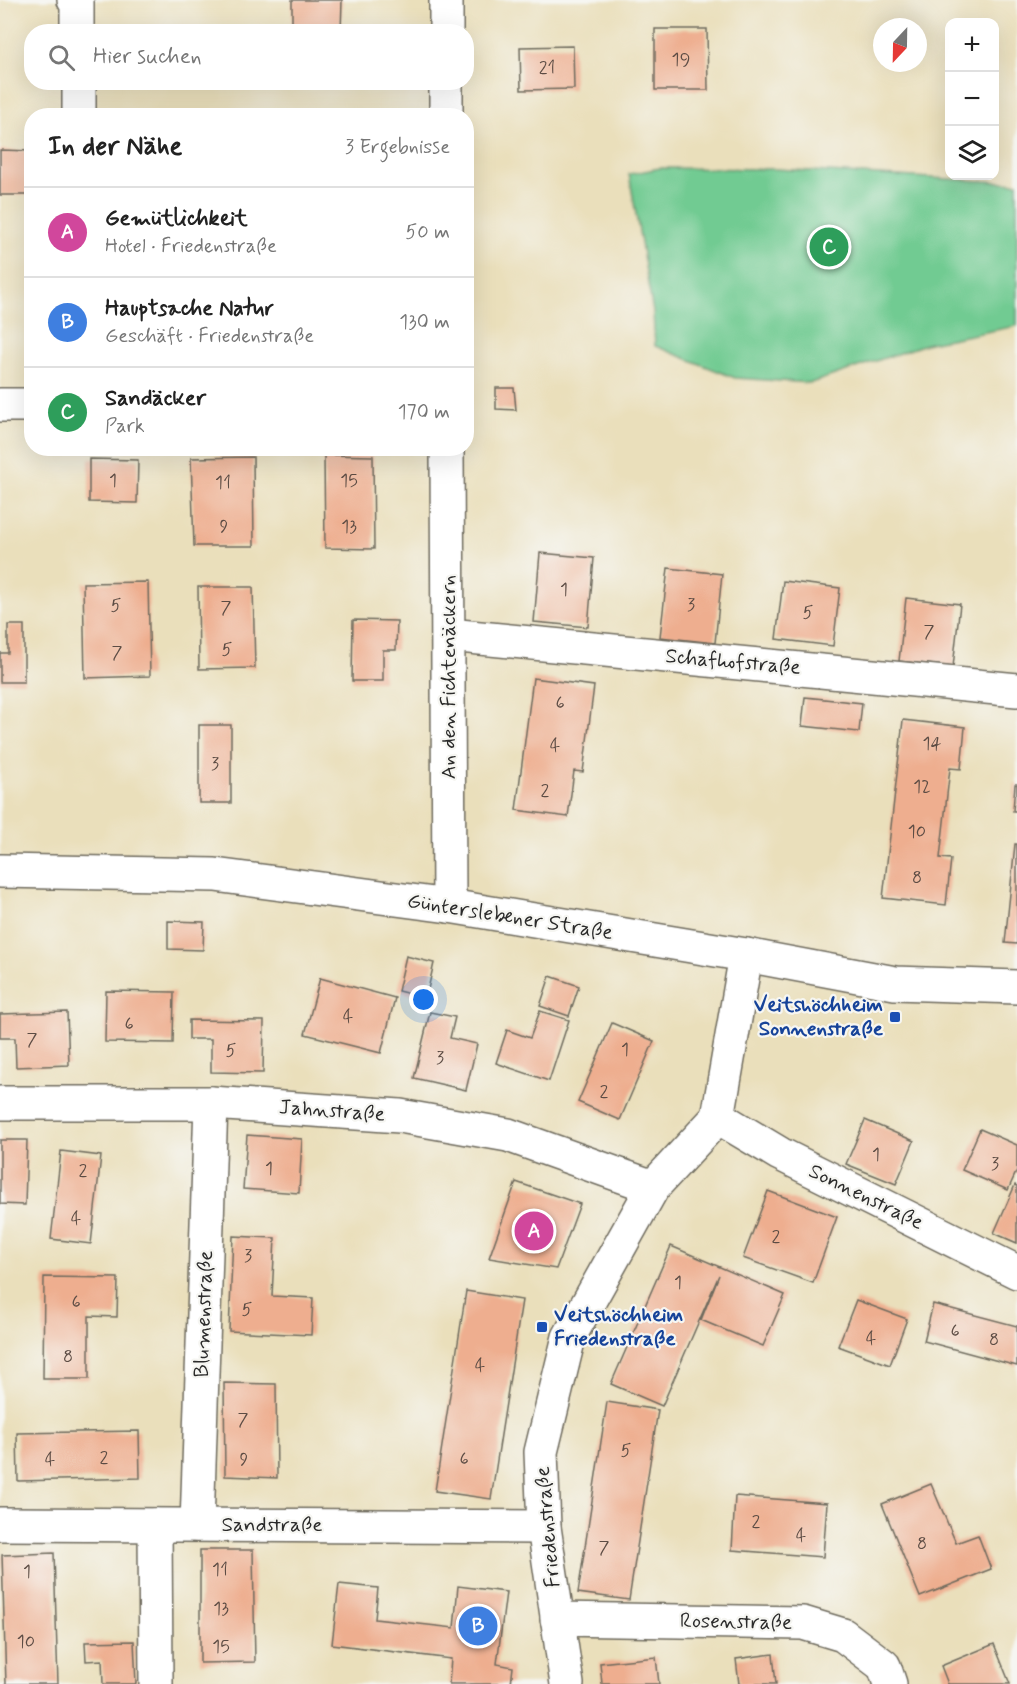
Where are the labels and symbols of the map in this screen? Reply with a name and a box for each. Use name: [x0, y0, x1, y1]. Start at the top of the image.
north arrow: [873, 18, 927, 72]
house number: 19: [672, 48, 690, 72]
house number: 21: [539, 56, 555, 80]
pin: C: [810, 224, 848, 270]
house number: 1: [109, 469, 117, 493]
house number: 15: [340, 469, 358, 493]
house number: 11: [215, 471, 231, 495]
house number: 9: [220, 515, 229, 539]
house number: 13: [341, 515, 357, 539]
street label: An den Fichtenäckern: [435, 575, 463, 779]
house number: 1: [560, 578, 568, 602]
house number: 3: [687, 593, 695, 617]
house number: 5: [111, 594, 122, 618]
house number: 7: [221, 596, 232, 620]
house number: 5: [803, 601, 814, 625]
house number: 7: [924, 620, 935, 644]
house number: 5: [222, 638, 233, 662]
house number: 7: [112, 641, 123, 665]
street label: Schafhofstraße: [664, 642, 802, 682]
house number: 6: [555, 691, 565, 715]
house number: 14: [923, 732, 942, 756]
house number: 4: [550, 734, 560, 758]
house number: 3: [211, 752, 219, 776]
house number: 12: [913, 775, 931, 799]
house number: 2: [541, 779, 550, 803]
house number: 10: [908, 820, 926, 844]
house number: 8: [912, 866, 922, 890]
street label: Günterslebener Straße: [405, 887, 615, 947]
your location: [409, 985, 438, 1014]
place label: Veitshöchheim Sonnenstraße: [754, 991, 884, 1043]
house number: 4: [343, 1005, 353, 1029]
marker: Veitshöchheim Sonnenstraße: [888, 1010, 902, 1024]
house number: 6: [124, 1012, 134, 1036]
house number: 7: [27, 1028, 38, 1052]
house number: 1: [621, 1038, 629, 1062]
house number: 5: [226, 1039, 237, 1063]
house number: 3: [436, 1046, 444, 1070]
house number: 2: [600, 1080, 609, 1104]
street label: Jahnstraße: [278, 1093, 386, 1129]
house number: 1: [872, 1143, 880, 1167]
house number: 3: [991, 1152, 999, 1176]
house number: 1: [265, 1157, 273, 1181]
street label: Sonnenstraße: [804, 1157, 928, 1237]
house number: 2: [79, 1159, 88, 1183]
house number: 4: [71, 1207, 81, 1231]
pin: A: [514, 1208, 554, 1254]
house number: 2: [772, 1225, 781, 1249]
house number: 3: [244, 1244, 252, 1268]
street label: Blumenstraße: [188, 1250, 220, 1378]
house number: 1: [674, 1271, 682, 1295]
house number: 6: [71, 1290, 81, 1314]
house number: 5: [242, 1298, 253, 1322]
place label: Veitshöchheim Friedenstraße: [554, 1301, 684, 1353]
house number: 6: [950, 1319, 960, 1343]
marker: Veitshöchheim Friedenstraße: [535, 1320, 549, 1334]
house number: 4: [866, 1327, 876, 1351]
house number: 8: [989, 1328, 999, 1352]
house number: 8: [63, 1345, 73, 1369]
house number: 4: [475, 1354, 485, 1378]
house number: 7: [238, 1408, 249, 1432]
house number: 5: [621, 1439, 632, 1463]
house number: 2: [100, 1446, 109, 1470]
house number: 6: [459, 1447, 469, 1471]
house number: 4: [45, 1448, 55, 1472]
house number: 9: [240, 1448, 249, 1472]
street label: Friedenstraße: [529, 1465, 567, 1589]
house number: 2: [752, 1510, 761, 1534]
street label: Sandstraße: [221, 1511, 323, 1539]
house number: 4: [796, 1524, 806, 1548]
house number: 8: [917, 1532, 927, 1556]
house number: 7: [599, 1536, 610, 1560]
house number: 11: [212, 1558, 228, 1582]
house number: 1: [23, 1560, 31, 1584]
house number: 13: [213, 1597, 229, 1621]
pin: B: [458, 1604, 498, 1648]
street label: Rosenstraße: [679, 1607, 793, 1637]
house number: 10: [17, 1630, 35, 1654]
house number: 15: [212, 1635, 230, 1659]

